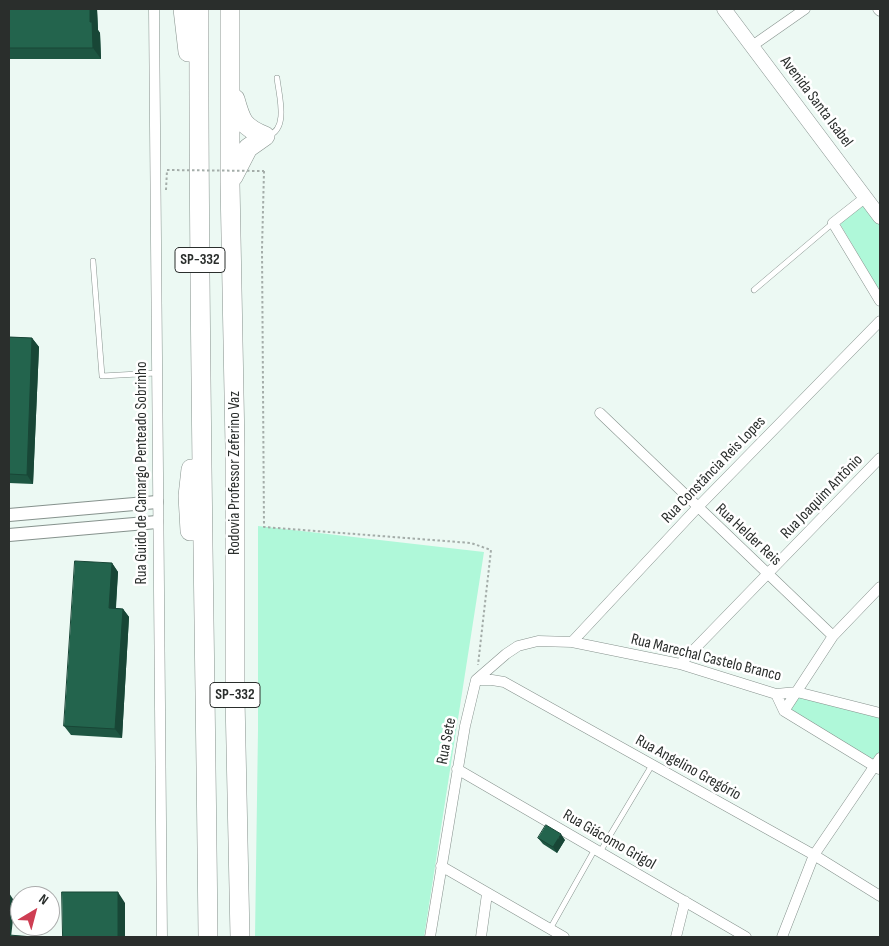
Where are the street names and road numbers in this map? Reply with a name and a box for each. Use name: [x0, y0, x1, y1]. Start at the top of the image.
street label: Avenida Santa Isabel: [776, 53, 856, 151]
road number: SP-332: [175, 248, 225, 272]
street label: Rua Guido de Camargo Penteado Sobrinho: [132, 361, 152, 585]
street label: Rodovia Professor Zeferino Vaz: [225, 391, 245, 555]
street label: Rua Constância Reis Lopes: [658, 412, 770, 528]
street label: Rua Joaquim Antônio: [777, 451, 867, 543]
street label: Rua Helder Reis: [711, 500, 785, 570]
street label: Rua Marechal Castelo Branco: [629, 630, 783, 686]
road number: SP-332: [210, 682, 260, 708]
street label: Rua Sete: [433, 716, 461, 766]
street label: Rua Angelino Gregório: [632, 731, 744, 805]
street label: Rua Giácomo Grigol: [559, 806, 659, 874]

